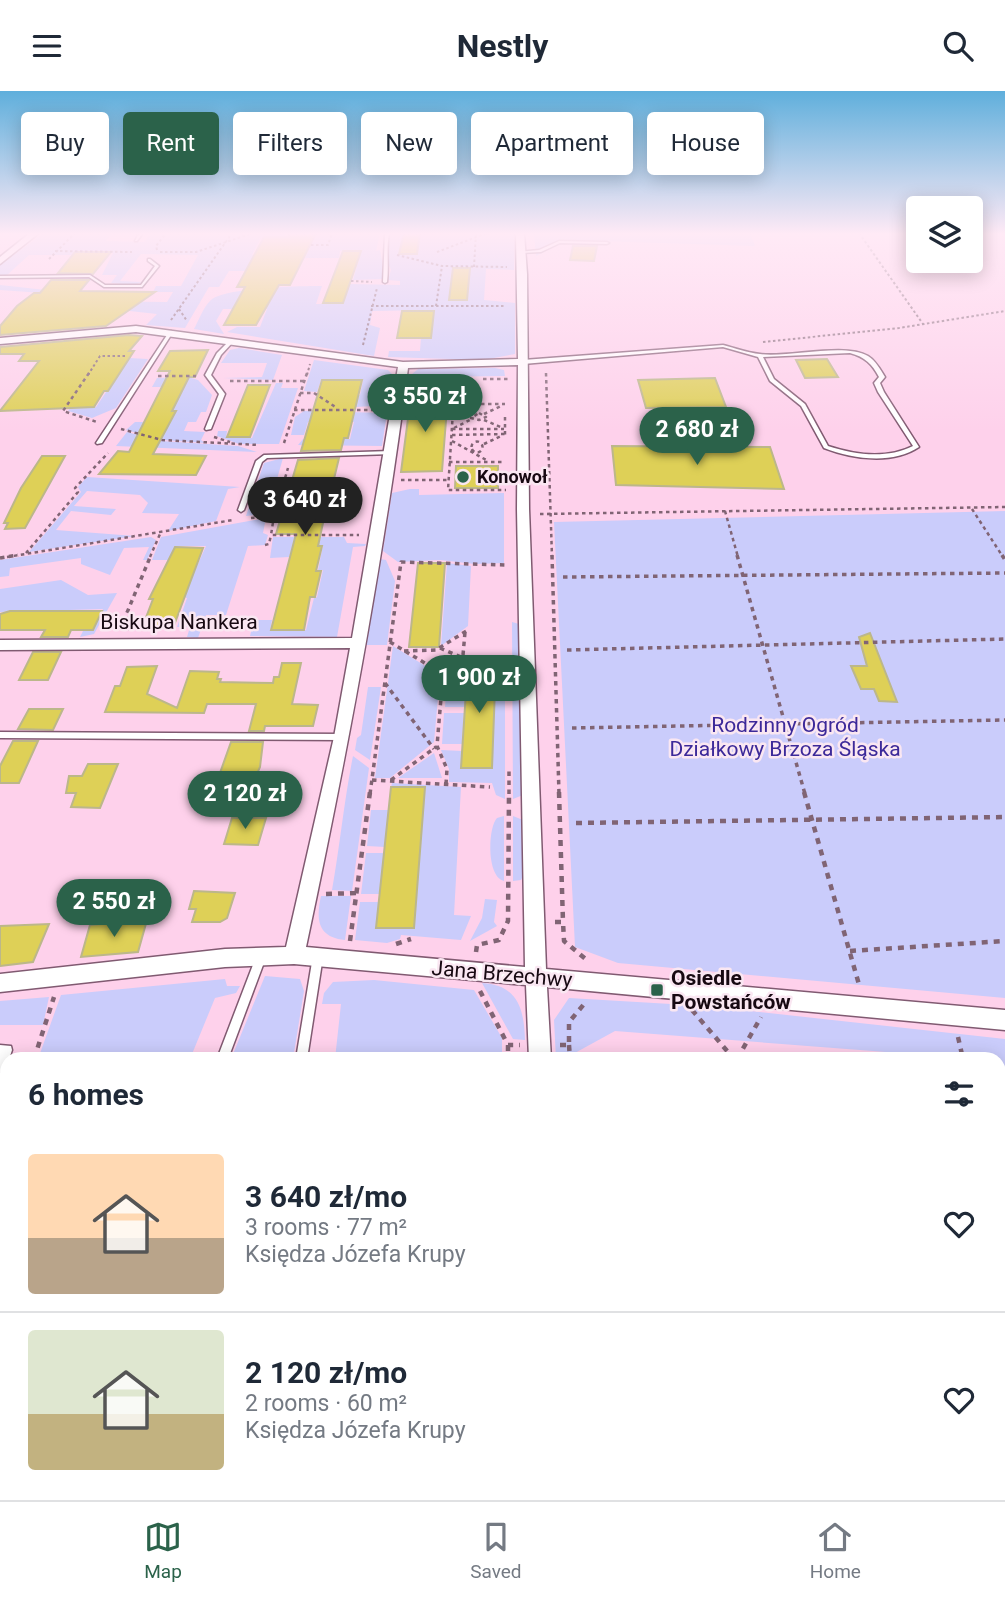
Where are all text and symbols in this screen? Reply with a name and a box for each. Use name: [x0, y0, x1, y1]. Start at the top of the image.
icon: menu: [28, 27, 66, 65]
text: Nestly: [457, 27, 548, 65]
icon: search: [939, 27, 977, 65]
chip: Buy: [21, 112, 109, 175]
chip: Rent: [123, 112, 219, 175]
chip: Filters: [233, 112, 347, 175]
chip: New: [361, 112, 457, 175]
chip: Apartment: [471, 112, 633, 175]
chip: House: [647, 112, 764, 175]
map controls: [906, 196, 983, 273]
button: layers: [906, 196, 983, 273]
pin: 3 550 zł: [353, 375, 497, 434]
text: 3 550 zł: [384, 383, 466, 410]
pin: 2 680 zł: [625, 407, 769, 467]
text: 2 680 zł: [656, 416, 738, 443]
place label: Konowoł: [477, 466, 548, 487]
marker: Konowoł: [455, 469, 471, 485]
pin: 3 640 zł: [233, 477, 377, 537]
text: 3 640 zł: [264, 486, 346, 513]
street label: Biskupa Nankera: [100, 610, 258, 634]
pin: 1 900 zł: [407, 655, 551, 715]
text: 1 900 zł: [438, 664, 520, 691]
park label: Rodzinny Ogród Działkowy Brzoza Śląska: [669, 713, 901, 761]
pin: 2 120 zł: [173, 771, 317, 831]
text: 2 120 zł: [204, 780, 286, 807]
pin: 2 550 zł: [42, 879, 186, 939]
text: 2 550 zł: [73, 888, 155, 915]
street label: Jana Brzechwy: [431, 956, 573, 992]
place label: Osiedle Powstańców: [671, 966, 791, 1014]
marker: Osiedle Powstańców: [649, 982, 665, 998]
icon: filters: [940, 1075, 978, 1113]
text: 6 homes: [28, 1077, 144, 1112]
text: 3 640 zł/mo: [245, 1179, 407, 1214]
icon: home: [84, 1182, 168, 1266]
icon: heart: [940, 1205, 978, 1243]
text: 3 rooms · 77 m²: [245, 1214, 407, 1241]
text: Księdza Józefa Krupy: [245, 1241, 466, 1268]
text: 2 120 zł/mo: [245, 1355, 407, 1390]
icon: home: [84, 1358, 168, 1442]
icon: heart: [940, 1381, 978, 1419]
text: 2 rooms · 60 m²: [245, 1390, 407, 1417]
text: Księdza Józefa Krupy: [245, 1417, 466, 1444]
tab: Map: [144, 1518, 182, 1583]
tab: Saved: [470, 1518, 522, 1583]
tab: Home: [810, 1518, 861, 1583]

